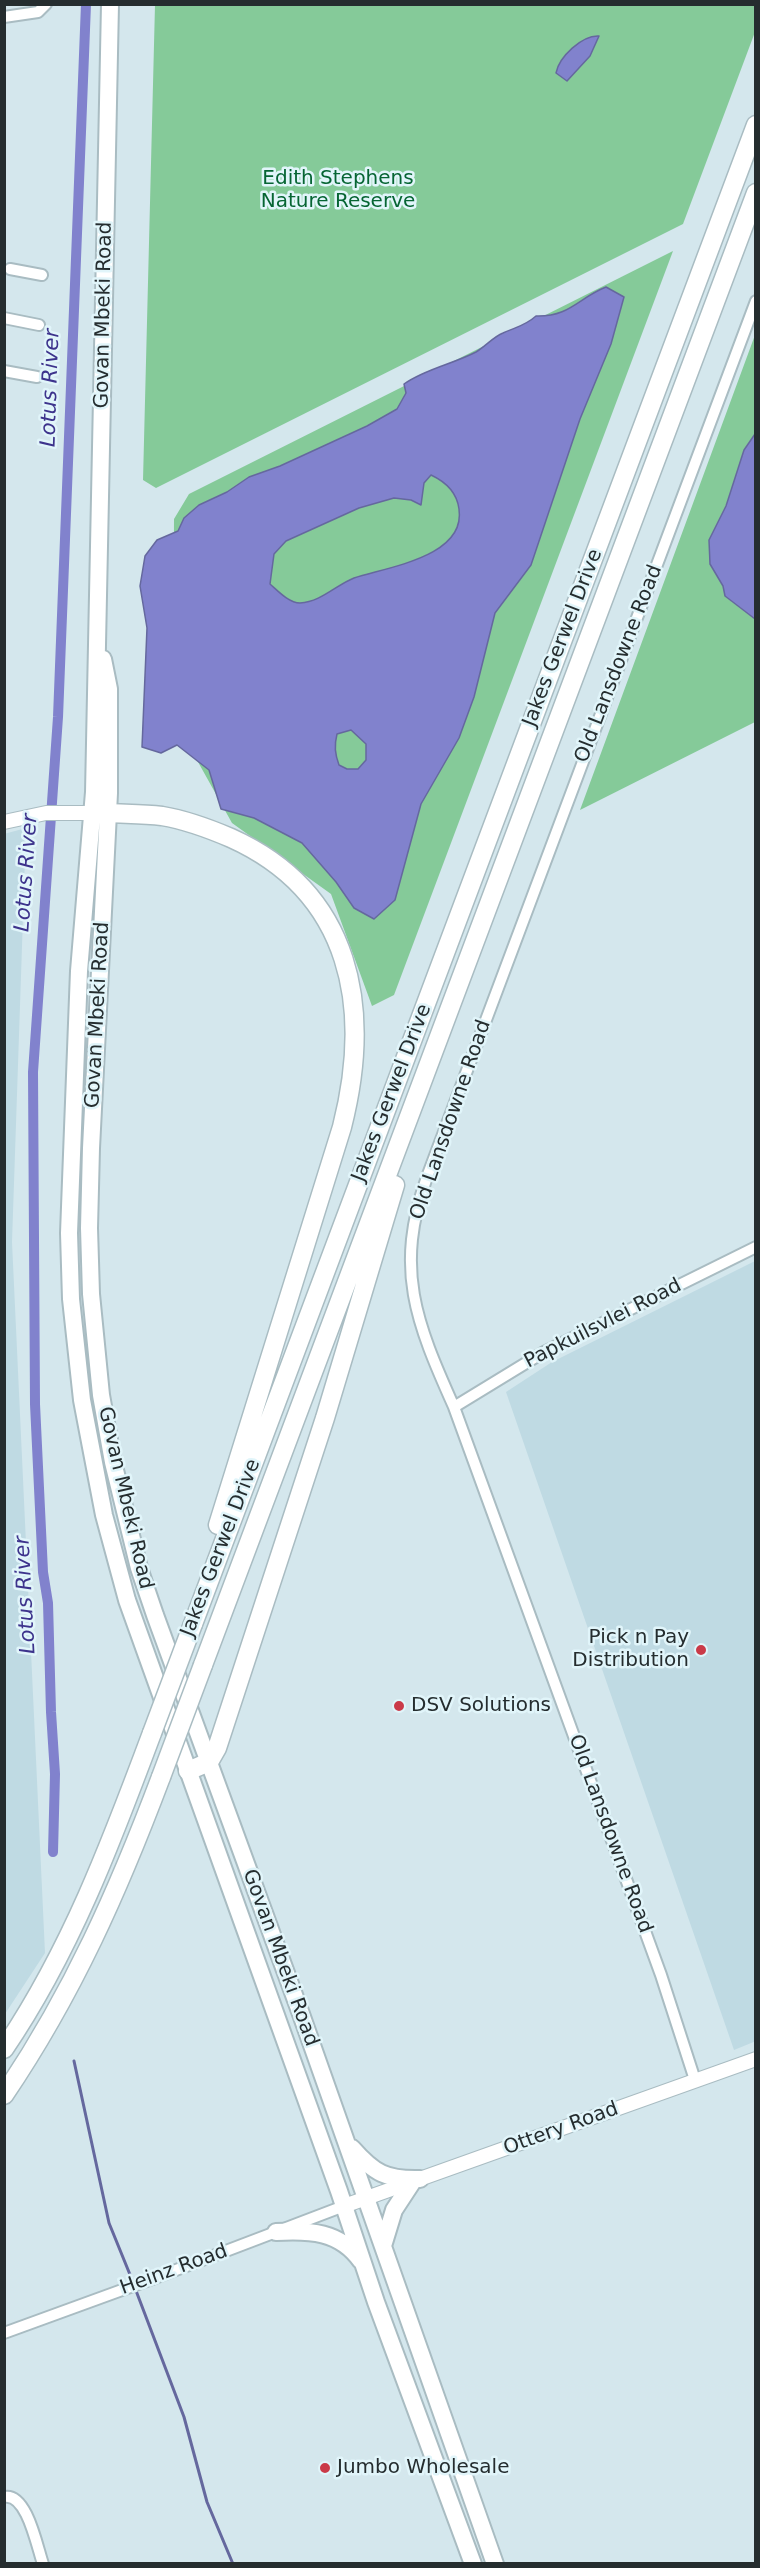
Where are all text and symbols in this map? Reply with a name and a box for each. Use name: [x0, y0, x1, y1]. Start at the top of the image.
park label: Edith Stephens Nature Reserve: [261, 167, 415, 214]
street label: Govan Mbeki Road: [90, 221, 118, 409]
water label: Lotus River: [36, 329, 66, 447]
street label: Jakes Gerwel Drive: [518, 546, 608, 730]
street label: Old Lansdowne Road: [570, 562, 668, 766]
water label: Lotus River: [10, 813, 44, 933]
street label: Govan Mbeki Road: [81, 921, 115, 1109]
street label: Jakes Gerwel Drive: [347, 1001, 437, 1185]
street label: Old Lansdowne Road: [406, 1017, 496, 1223]
street label: Papkuilsvlei Road: [520, 1274, 686, 1374]
street label: Govan Mbeki Road: [92, 1404, 158, 1592]
street label: Jakes Gerwel Drive: [176, 1456, 266, 1640]
water label: Lotus River: [10, 1535, 42, 1655]
place label: Pick n Pay Distribution: [572, 1626, 689, 1673]
marker: Pick n Pay Distribution: [694, 1643, 708, 1657]
place label: DSV Solutions: [411, 1694, 551, 1718]
marker: DSV Solutions: [392, 1699, 406, 1713]
street label: Old Lansdowne Road: [563, 1731, 657, 1937]
street label: Govan Mbeki Road: [237, 1866, 323, 2050]
street label: Ottery Road: [500, 2097, 622, 2161]
street label: Heinz Road: [117, 2239, 231, 2301]
place label: Jumbo Wholesale: [337, 2456, 509, 2480]
marker: Jumbo Wholesale: [318, 2461, 332, 2475]

